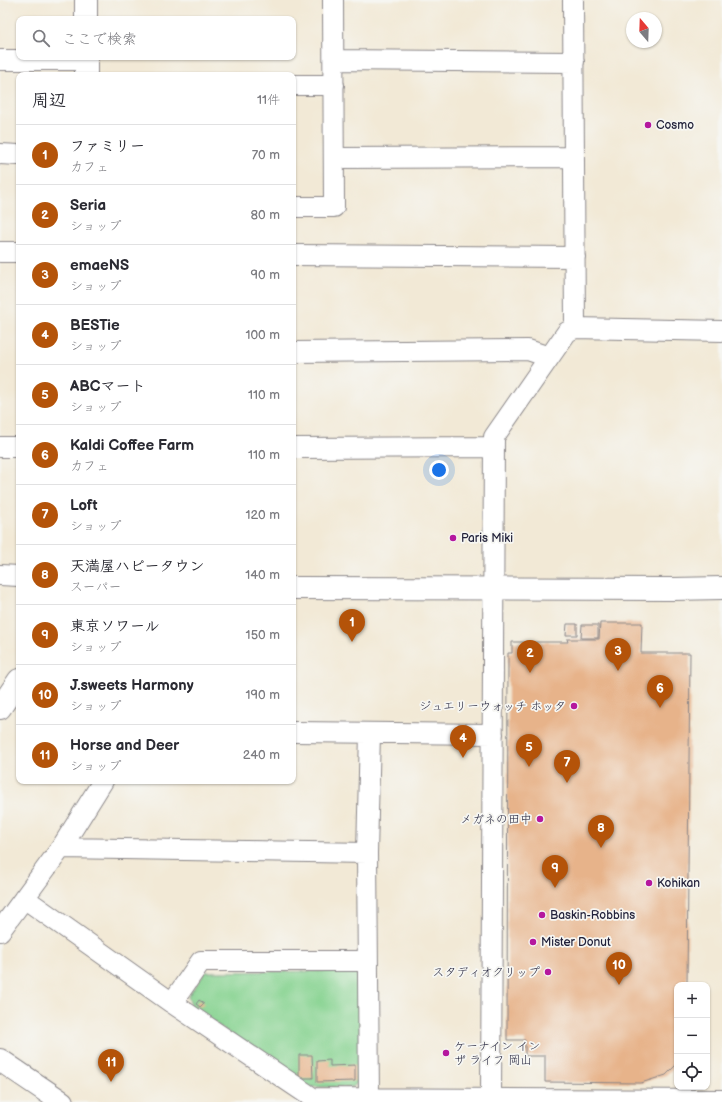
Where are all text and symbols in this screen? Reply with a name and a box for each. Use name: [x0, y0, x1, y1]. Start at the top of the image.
north arrow: [626, 12, 662, 48]
search box: [16, 16, 296, 60]
icon: search: [30, 27, 52, 49]
text: ここで検索: [62, 30, 137, 49]
text: 周辺: [32, 91, 66, 111]
text: 11件: [257, 92, 280, 108]
place label: Cosmo: [656, 118, 694, 133]
marker: Cosmo: [643, 120, 653, 130]
text: ファミリー: [70, 137, 145, 156]
text: 1: [42, 147, 48, 163]
text: 70 m: [252, 147, 280, 163]
text: カフェ: [70, 159, 109, 175]
text: Seria: [70, 196, 106, 215]
text: 2: [41, 207, 49, 223]
text: 80 m: [251, 207, 280, 223]
text: ショップ: [70, 218, 121, 234]
text: emaeNS: [70, 256, 129, 275]
text: 3: [41, 267, 49, 283]
text: 90 m: [251, 267, 280, 283]
text: ショップ: [70, 278, 121, 294]
text: BESTie: [70, 316, 120, 335]
text: 4: [41, 327, 49, 343]
text: 100 m: [245, 327, 280, 343]
text: ショップ: [70, 338, 121, 354]
text: ABCマート: [70, 377, 145, 396]
text: 5: [41, 387, 49, 403]
text: 110 m: [248, 387, 280, 403]
text: ショップ: [70, 399, 121, 415]
text: Kaldi Coffee Farm: [70, 436, 194, 455]
text: 6: [41, 447, 49, 463]
text: 110 m: [248, 447, 280, 463]
text: カフェ: [70, 458, 109, 474]
your location: [429, 460, 449, 480]
text: Loft: [70, 496, 97, 515]
text: 7: [41, 507, 49, 523]
text: 120 m: [245, 507, 280, 523]
text: ショップ: [70, 518, 121, 534]
place label: Paris Miki: [461, 531, 513, 546]
marker: Paris Miki: [448, 533, 458, 543]
text: 天満屋ハピータウン: [70, 557, 204, 576]
text: 8: [41, 567, 49, 583]
text: 140 m: [245, 567, 280, 583]
text: スーパー: [70, 579, 121, 595]
pin: 1: [339, 609, 365, 642]
text: 東京ソワール: [70, 617, 159, 636]
text: 9: [41, 627, 49, 643]
text: 150 m: [246, 627, 280, 643]
pin: 3: [605, 638, 631, 671]
text: ショップ: [70, 639, 121, 655]
pin: 2: [517, 640, 543, 673]
pin: 6: [647, 675, 673, 708]
text: J.sweets Harmony: [70, 676, 194, 695]
text: 10: [38, 687, 52, 703]
text: 190 m: [246, 687, 280, 703]
text: ショップ: [70, 698, 121, 714]
place label: ジュエリーウォッチ ホッタ: [419, 699, 566, 714]
marker: ジュエリーウォッチ ホッタ: [569, 701, 579, 711]
pin: 4: [450, 725, 476, 758]
pin: 5: [516, 734, 542, 767]
text: Horse and Deer: [70, 736, 179, 755]
text: 11: [40, 747, 50, 763]
text: 240 m: [243, 747, 280, 763]
pin: 7: [554, 750, 580, 783]
text: ショップ: [70, 758, 121, 774]
place label: メガネの田中: [460, 812, 532, 827]
marker: メガネの田中: [535, 814, 545, 824]
pin: 8: [588, 815, 614, 848]
pin: 9: [542, 855, 568, 888]
place label: Kohikan: [657, 876, 700, 891]
marker: Kohikan: [644, 878, 654, 888]
place label: Baskin-Robbins: [550, 908, 635, 923]
marker: Baskin-Robbins: [537, 910, 547, 920]
place label: Mister Donut: [541, 935, 611, 950]
marker: Mister Donut: [528, 937, 538, 947]
pin: 10: [606, 952, 632, 985]
place label: スタディオクリップ: [432, 965, 540, 980]
marker: スタディオクリップ: [543, 967, 553, 977]
map controls: [674, 982, 710, 1090]
button: +: [674, 982, 710, 1018]
button: −: [674, 1018, 710, 1054]
place label: ケーナイン イン ザ ライフ 岡山: [454, 1039, 540, 1068]
marker: ケーナイン イン ザ ライフ 岡山: [441, 1048, 451, 1058]
pin: 11: [98, 1049, 124, 1082]
button: locate: [674, 1054, 710, 1090]

